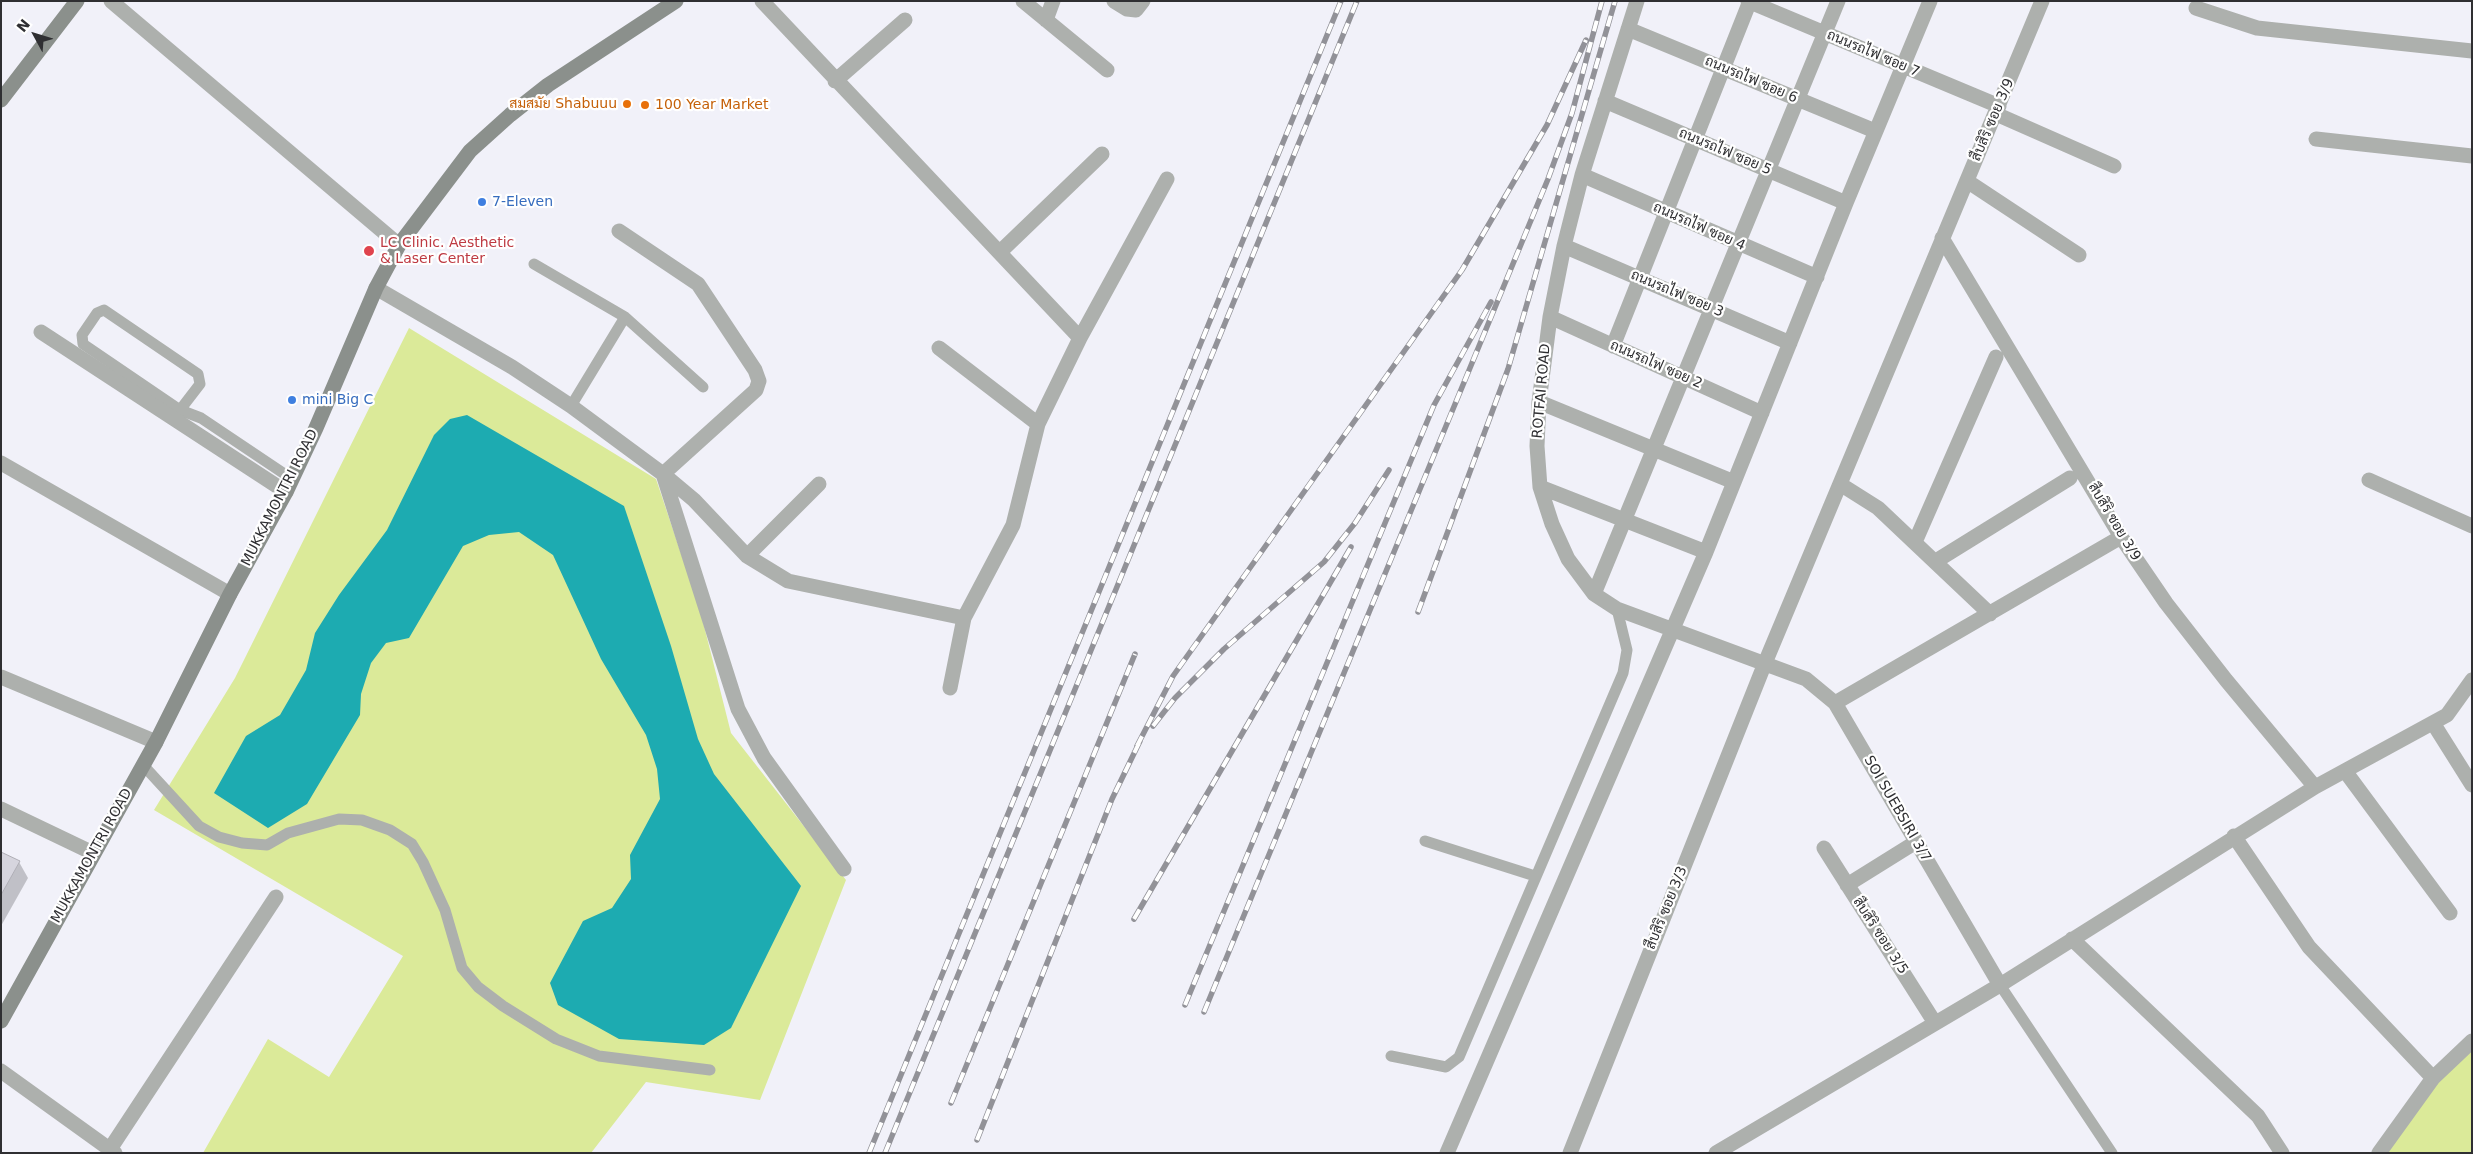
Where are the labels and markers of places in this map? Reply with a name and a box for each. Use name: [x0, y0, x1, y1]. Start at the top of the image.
place label: สมสมัย Shabuuu: [509, 96, 617, 112]
place label: 100 Year Market: [655, 97, 768, 113]
marker: สมสมัย Shabuuu: [621, 98, 633, 110]
marker: 100 Year Market: [639, 99, 651, 111]
place label: 7-Eleven: [492, 194, 553, 210]
marker: 7-Eleven: [476, 196, 488, 208]
place label: LC Clinic. Aesthetic & Laser Center: [380, 235, 514, 268]
marker: LC Clinic. Aesthetic & Laser Center: [362, 244, 376, 258]
place label: mini Big C: [302, 392, 373, 408]
marker: mini Big C: [286, 394, 298, 406]

